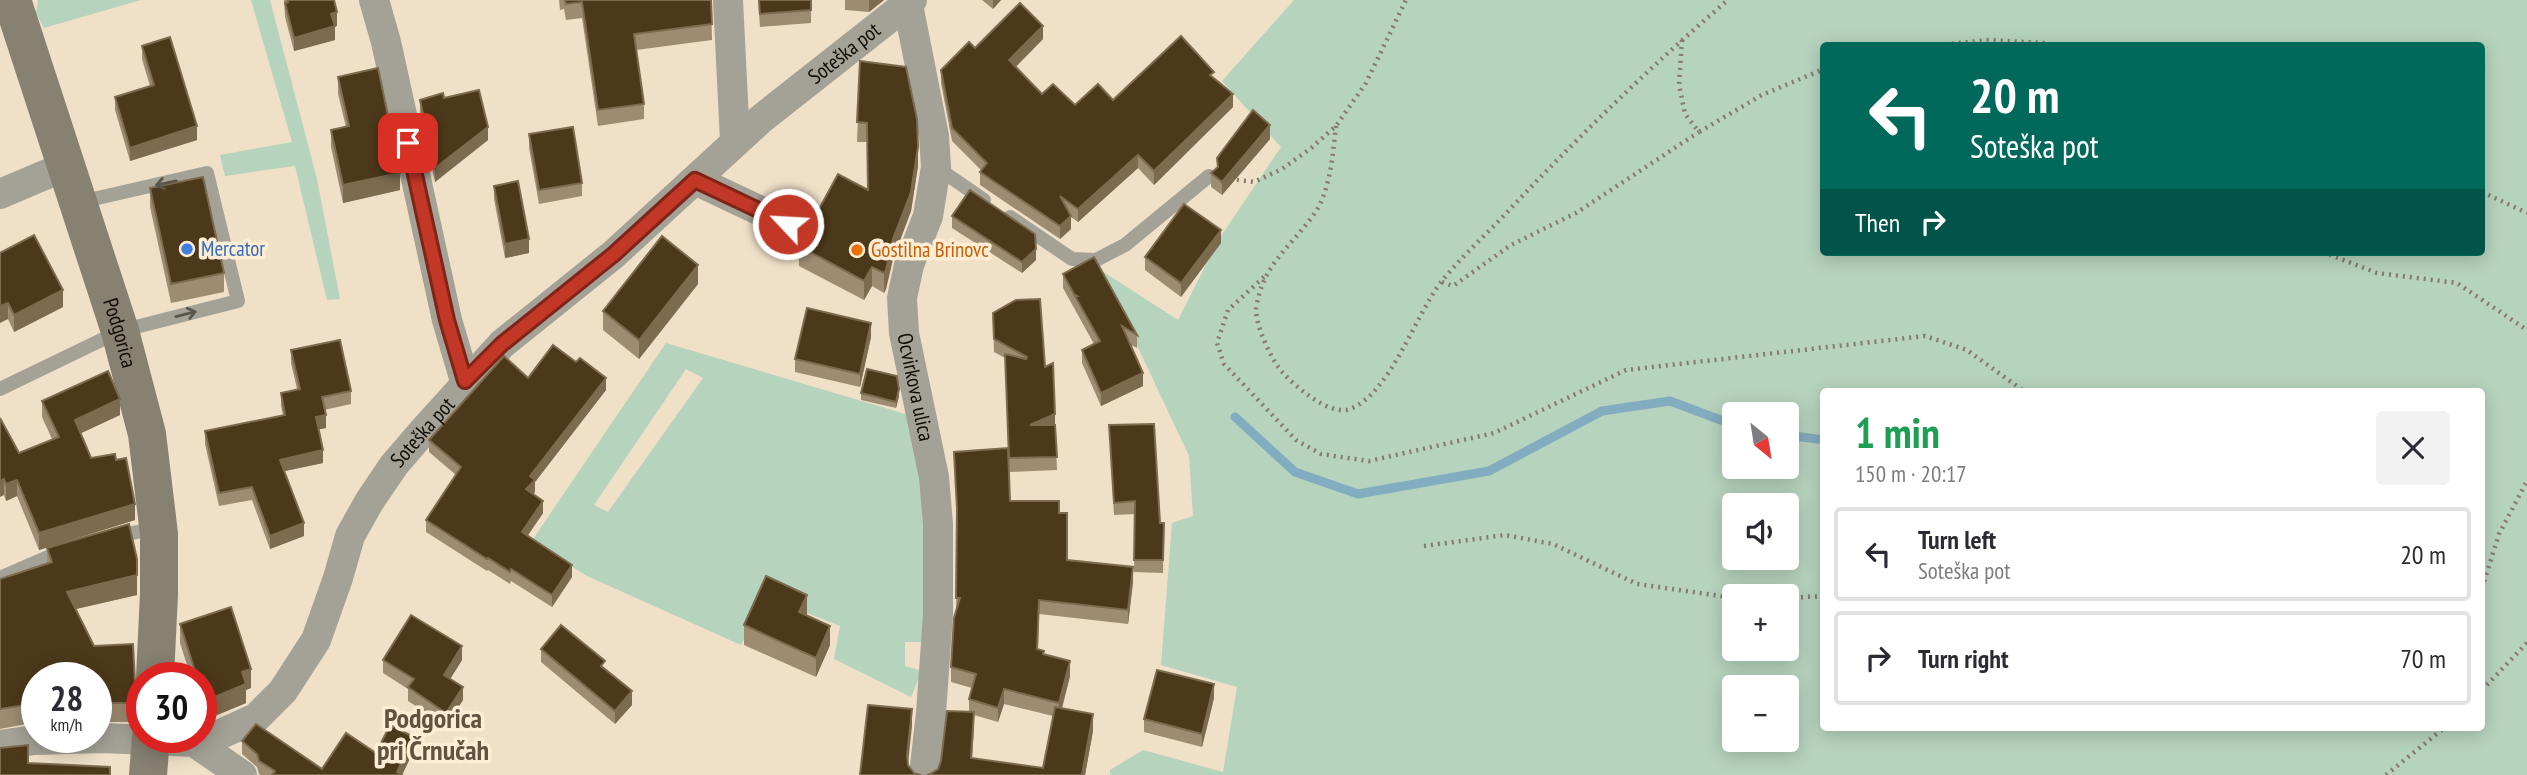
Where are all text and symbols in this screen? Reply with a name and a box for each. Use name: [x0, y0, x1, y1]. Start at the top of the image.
street label: Soteška pot: [802, 16, 886, 90]
text: 20 m: [1970, 63, 2059, 127]
icon: left: [1855, 70, 1946, 161]
pin: [378, 113, 438, 173]
icon: arrive: [389, 124, 427, 162]
text: Soteška pot: [1970, 125, 2099, 167]
one-way arrow: [155, 176, 178, 190]
position arrow: [751, 187, 825, 261]
icon: right: [1914, 203, 1952, 241]
text: Then: [1855, 206, 1900, 239]
place label: Mercator: [201, 235, 265, 262]
place label: Gostilna Brinovc: [871, 236, 989, 263]
marker: Mercator: [179, 241, 195, 257]
marker: Gostilna Brinovc: [849, 242, 865, 258]
street label: Podgorica: [97, 294, 143, 371]
one-way arrow: [174, 307, 197, 320]
street label: Ocvirkova ulica: [891, 331, 940, 444]
street label: Soteška pot: [384, 391, 460, 473]
north arrow: [1722, 402, 1799, 480]
map controls: [1722, 402, 1799, 752]
text: 1 min: [1855, 405, 1940, 460]
button: close: [2376, 411, 2450, 485]
text: 150 m · 20:17: [1855, 459, 1967, 488]
button: sound: [1722, 493, 1799, 570]
text: Turn left: [1918, 523, 1996, 556]
icon: left: [1859, 535, 1897, 573]
text: 20 m: [2400, 538, 2446, 571]
text: Soteška pot: [1918, 556, 2010, 585]
button: +: [1722, 584, 1799, 661]
icon: right: [1859, 639, 1897, 677]
text: Turn right: [1918, 642, 2009, 675]
text: 70 m: [2400, 642, 2446, 675]
speed limit sign: 30: [126, 662, 217, 753]
text: 28: [50, 675, 83, 721]
button: −: [1722, 675, 1799, 752]
district label: Podgorica pri Črnučah: [377, 699, 489, 768]
text: km/h: [51, 713, 82, 736]

